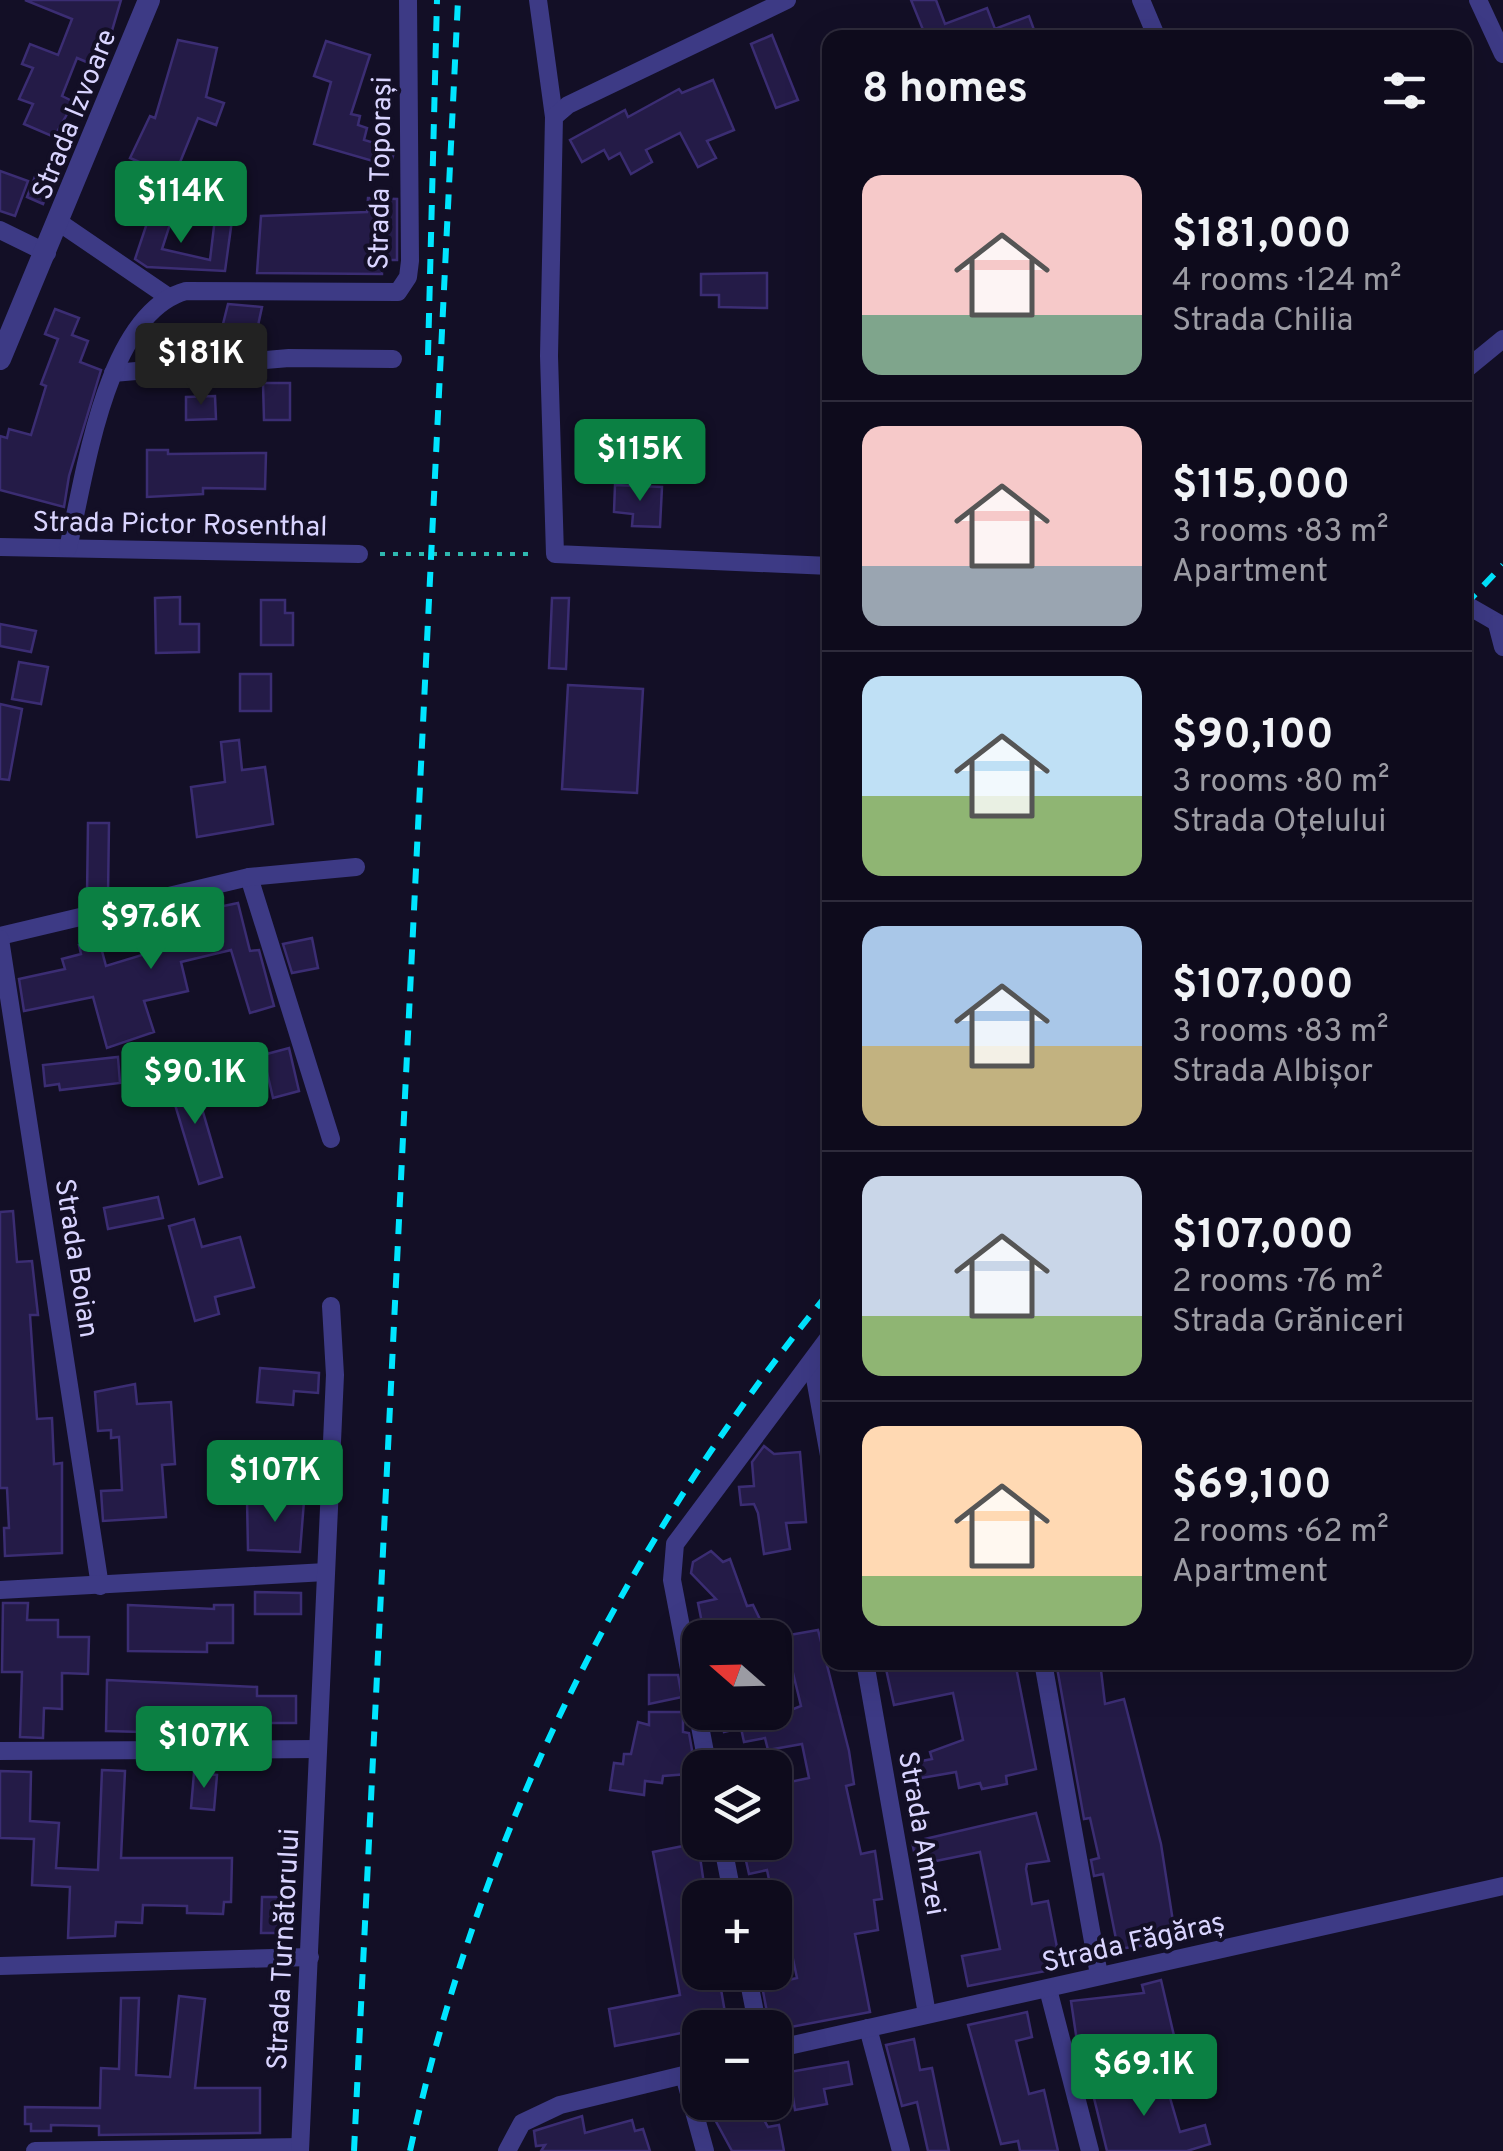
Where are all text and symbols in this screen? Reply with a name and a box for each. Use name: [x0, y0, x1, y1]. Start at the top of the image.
street label: Strada Izvoare: [25, 25, 126, 206]
icon: filters: [1377, 63, 1432, 118]
text: 8 homes: [862, 64, 1028, 117]
street label: Strada Toporași: [362, 76, 402, 270]
pin: $114K: [111, 161, 251, 246]
text: $114K: [137, 173, 225, 213]
text: $181,000: [1172, 209, 1351, 262]
icon: home: [942, 215, 1062, 335]
text: 4 rooms · 124 m²: [1172, 262, 1402, 302]
text: Strada Chilia: [1172, 302, 1353, 342]
pin: $181K: [131, 323, 271, 408]
text: $181K: [157, 335, 245, 375]
pin: $115K: [570, 419, 710, 504]
text: $115K: [596, 431, 684, 471]
text: $115,000: [1172, 460, 1350, 513]
icon: home: [942, 466, 1062, 586]
street label: Strada Pictor Rosenthal: [32, 505, 328, 547]
text: 3 rooms · 83 m²: [1172, 513, 1389, 553]
text: Apartment: [1172, 553, 1328, 593]
text: $90,100: [1172, 710, 1334, 763]
icon: home: [942, 716, 1062, 836]
text: 3 rooms · 80 m²: [1172, 763, 1390, 803]
text: Strada Oțelului: [1172, 803, 1386, 843]
pin: $97.6K: [70, 887, 232, 972]
text: $97.6K: [100, 899, 202, 939]
text: $107,000: [1172, 960, 1354, 1013]
icon: home: [942, 966, 1062, 1086]
text: 3 rooms · 83 m²: [1172, 1013, 1389, 1053]
pin: $90.1K: [114, 1042, 276, 1127]
text: Strada Albișor: [1172, 1053, 1373, 1093]
text: $90.1K: [143, 1054, 247, 1094]
street label: Strada Boian: [45, 1176, 105, 1341]
text: $107,000: [1172, 1210, 1354, 1263]
icon: home: [942, 1216, 1062, 1336]
text: 2 rooms · 76 m²: [1172, 1263, 1383, 1303]
text: Strada Grăniceri: [1172, 1303, 1404, 1343]
pin: $107K: [205, 1440, 345, 1525]
text: $107K: [229, 1452, 321, 1492]
text: $69,100: [1172, 1460, 1332, 1513]
icon: home: [942, 1466, 1062, 1586]
text: 2 rooms · 62 m²: [1172, 1513, 1389, 1553]
text: Apartment: [1172, 1553, 1328, 1593]
north arrow: [682, 1620, 792, 1730]
map controls: [682, 1620, 792, 2120]
pin: $107K: [134, 1706, 274, 1791]
text: $107K: [158, 1718, 250, 1758]
street label: Strada Amzei: [888, 1749, 952, 1918]
button: layers: [682, 1750, 792, 1860]
street label: Strada Turnătorului: [261, 1827, 309, 2071]
button: +: [682, 1880, 792, 1990]
street label: Strada Făgăraș: [1039, 1905, 1229, 1982]
button: −: [682, 2010, 792, 2120]
pin: $69.1K: [1063, 2034, 1225, 2119]
text: $69.1K: [1093, 2046, 1195, 2086]

